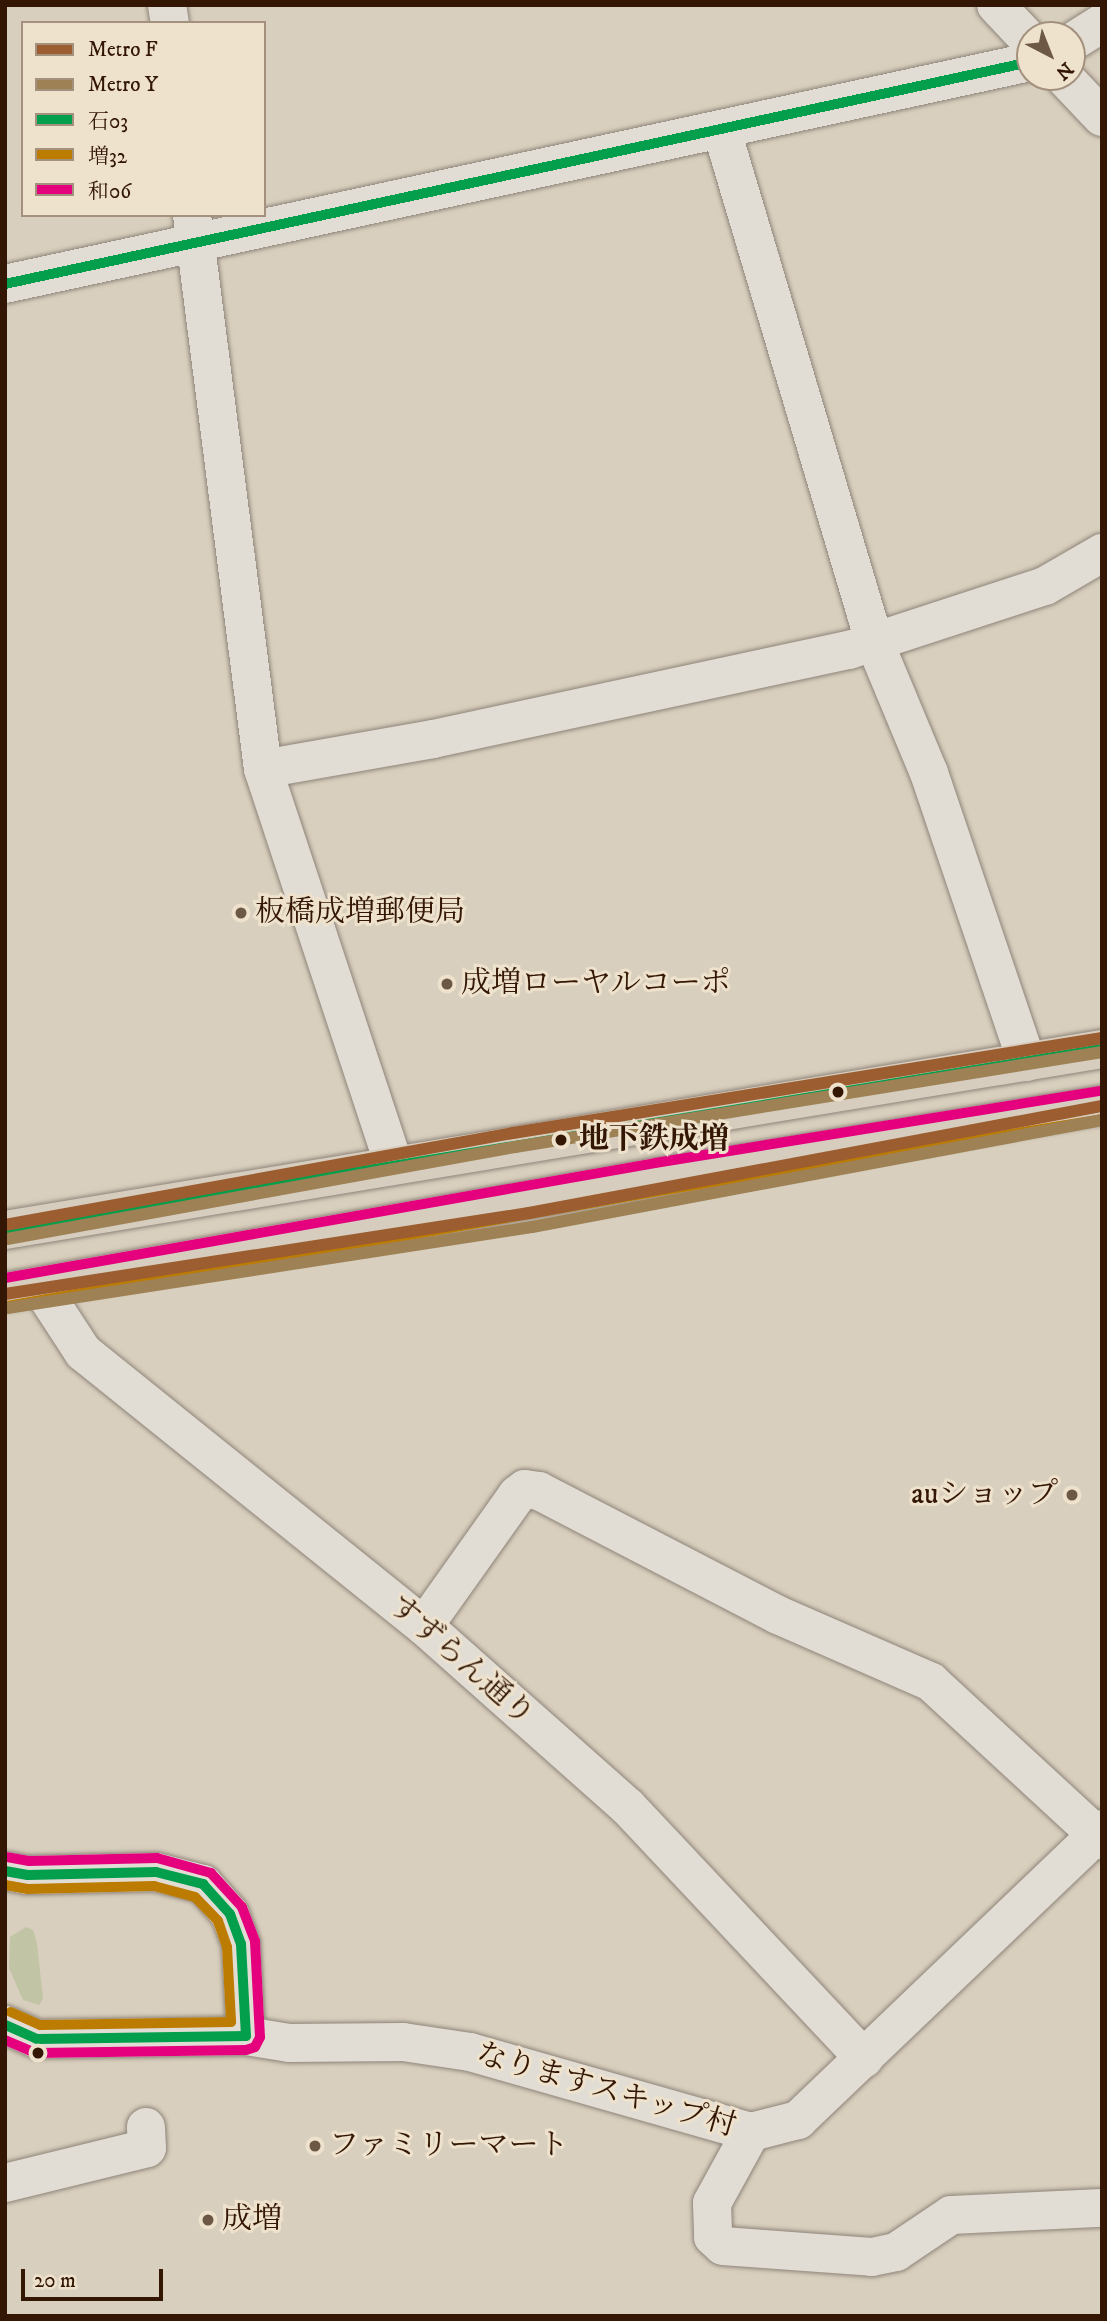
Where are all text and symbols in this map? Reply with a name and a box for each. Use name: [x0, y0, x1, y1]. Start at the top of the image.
legend: [21, 21, 266, 217]
north arrow: [1016, 21, 1086, 91]
text: Metro F: [88, 37, 158, 63]
text: N: [1051, 57, 1078, 84]
text: Metro Y: [88, 72, 158, 98]
text: 石03: [88, 109, 128, 135]
text: 増32: [88, 144, 127, 170]
text: 和06: [88, 179, 131, 205]
place label: 板橋成増郵便局: [255, 895, 465, 931]
marker: 板橋成増郵便局: [233, 905, 249, 921]
place label: 成増ローヤルコーポ: [461, 966, 731, 1002]
marker: 成増ローヤルコーポ: [439, 976, 455, 992]
unlabelled marker: [831, 1085, 845, 1099]
place label: 地下鉄成増: [579, 1122, 729, 1158]
marker: 地下鉄成増: [549, 1128, 573, 1152]
place label: auショップ: [911, 1477, 1058, 1513]
marker: auショップ: [1064, 1487, 1080, 1503]
street label: すずらん通り: [381, 1588, 541, 1734]
street label: なりますスキップ村: [471, 2036, 741, 2146]
unlabelled marker: [31, 2046, 45, 2060]
place label: ファミリーマート: [329, 2128, 569, 2164]
marker: ファミリーマート: [307, 2138, 323, 2154]
place label: 成増: [222, 2202, 282, 2238]
marker: 成増: [200, 2212, 216, 2228]
scale bar: [24, 2254, 166, 2298]
text: 20 m: [34, 2268, 76, 2294]

